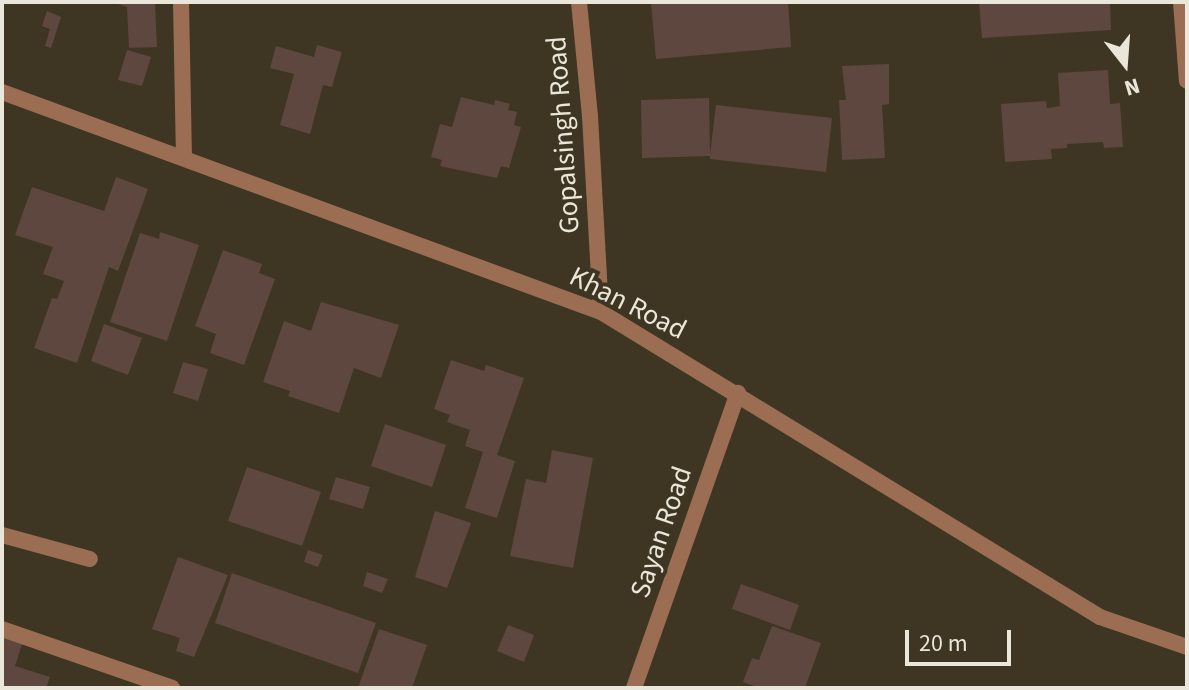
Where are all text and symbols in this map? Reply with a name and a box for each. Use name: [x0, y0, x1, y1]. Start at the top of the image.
north arrow: [1085, 24, 1165, 104]
street label: Gopalsingh Road: [539, 35, 587, 235]
text: N: [1120, 70, 1144, 104]
street label: Khan Road: [564, 259, 692, 347]
street label: Sayan Road: [623, 462, 699, 602]
scale bar: [909, 614, 1015, 664]
text: 20 m: [919, 626, 968, 661]

